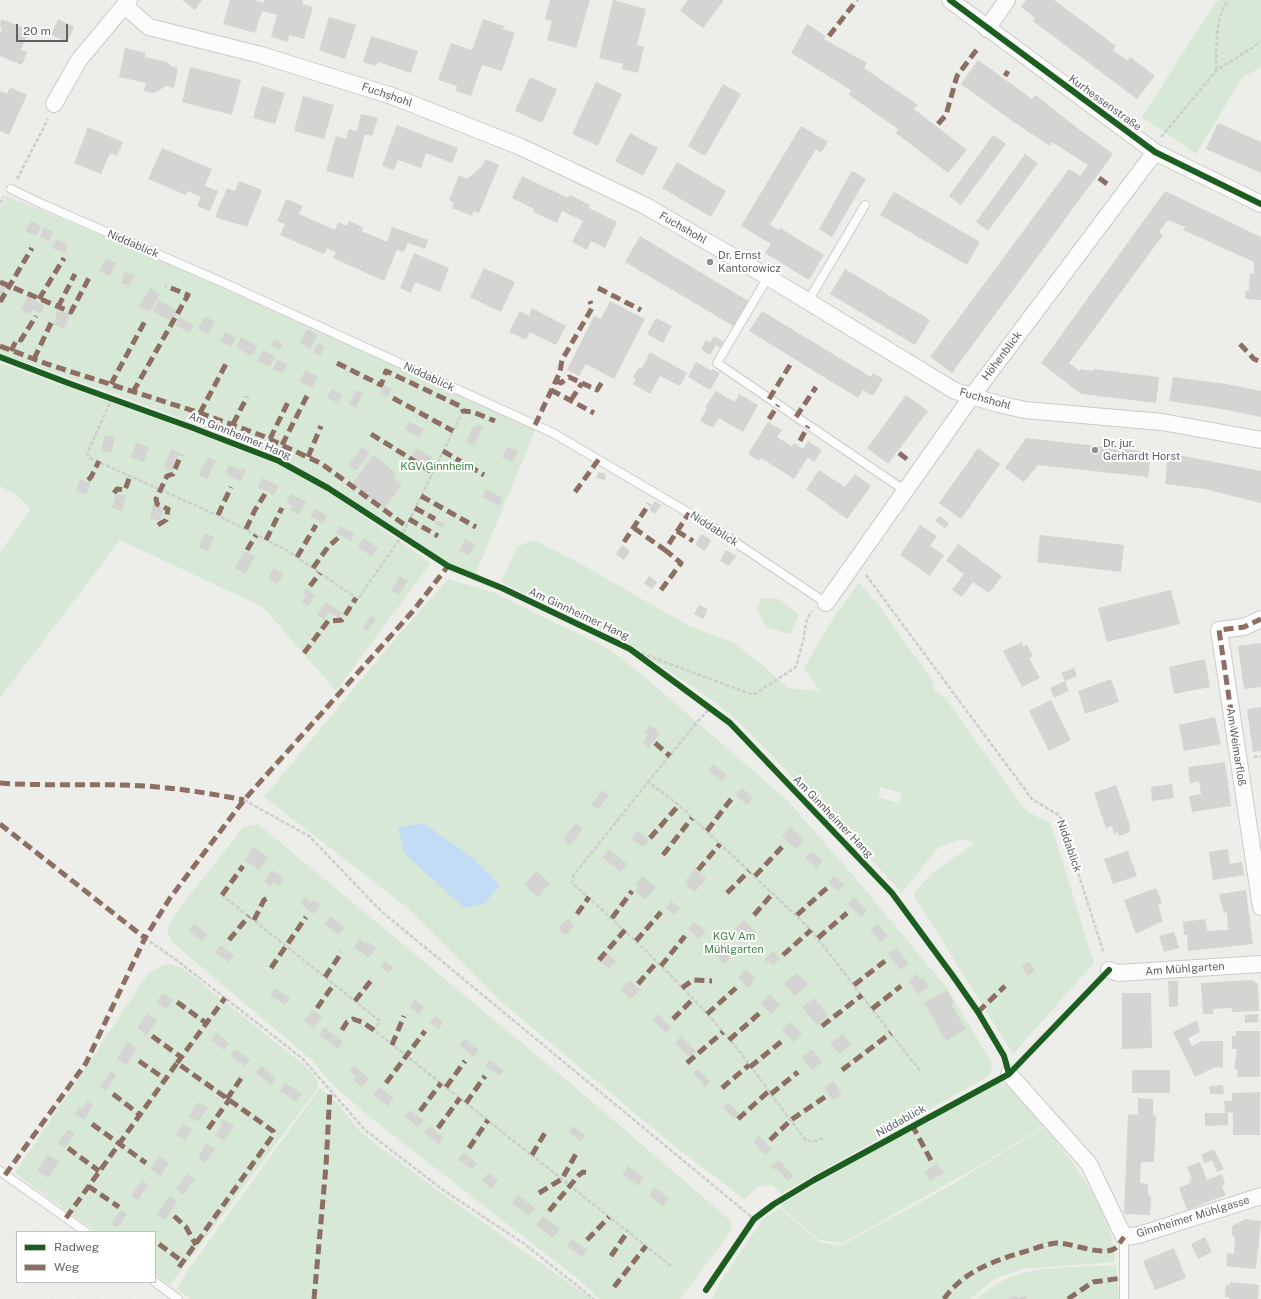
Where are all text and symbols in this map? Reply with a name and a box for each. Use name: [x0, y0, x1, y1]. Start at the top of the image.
scale bar: [18, 16, 70, 42]
text: 20 m: [23, 24, 51, 38]
street label: Kurhessenstraße: [1066, 72, 1144, 134]
street label: Fuchshohl: [360, 80, 414, 110]
street label: Fuchshohl: [657, 209, 709, 247]
street label: Niddablick: [105, 227, 161, 261]
place label: Dr. Ernst Kantorowicz: [718, 249, 781, 275]
marker: Dr. Ernst Kantorowicz: [705, 257, 715, 267]
street label: Höhenblick: [979, 329, 1025, 383]
street label: Niddablick: [401, 359, 457, 395]
street label: Fuchshohl: [958, 385, 1012, 413]
street label: Am Ginnheimer Hang: [187, 409, 293, 463]
place label: Dr. jur. Gerhardt Horst: [1103, 437, 1180, 463]
marker: Dr. jur. Gerhardt Horst: [1090, 445, 1100, 455]
park label: KGV Ginnheim: [400, 460, 474, 474]
street label: Niddablick: [687, 509, 741, 549]
street label: Am Ginnheimer Hang: [527, 585, 631, 643]
street label: Am Weimarfloß: [1223, 707, 1249, 787]
street label: Am Ginnheimer Hang: [790, 773, 876, 861]
street label: Niddablick: [1054, 818, 1084, 874]
park label: KGV Am Mühlgarten: [704, 930, 764, 956]
street label: Am Mühlgarten: [1145, 960, 1225, 978]
street label: Niddablick: [874, 1102, 928, 1140]
street label: Ginnheimer Mühlgasse: [1135, 1193, 1251, 1241]
legend: [16, 1231, 156, 1283]
text: Radweg: [54, 1240, 99, 1254]
text: Weg: [54, 1260, 79, 1274]

